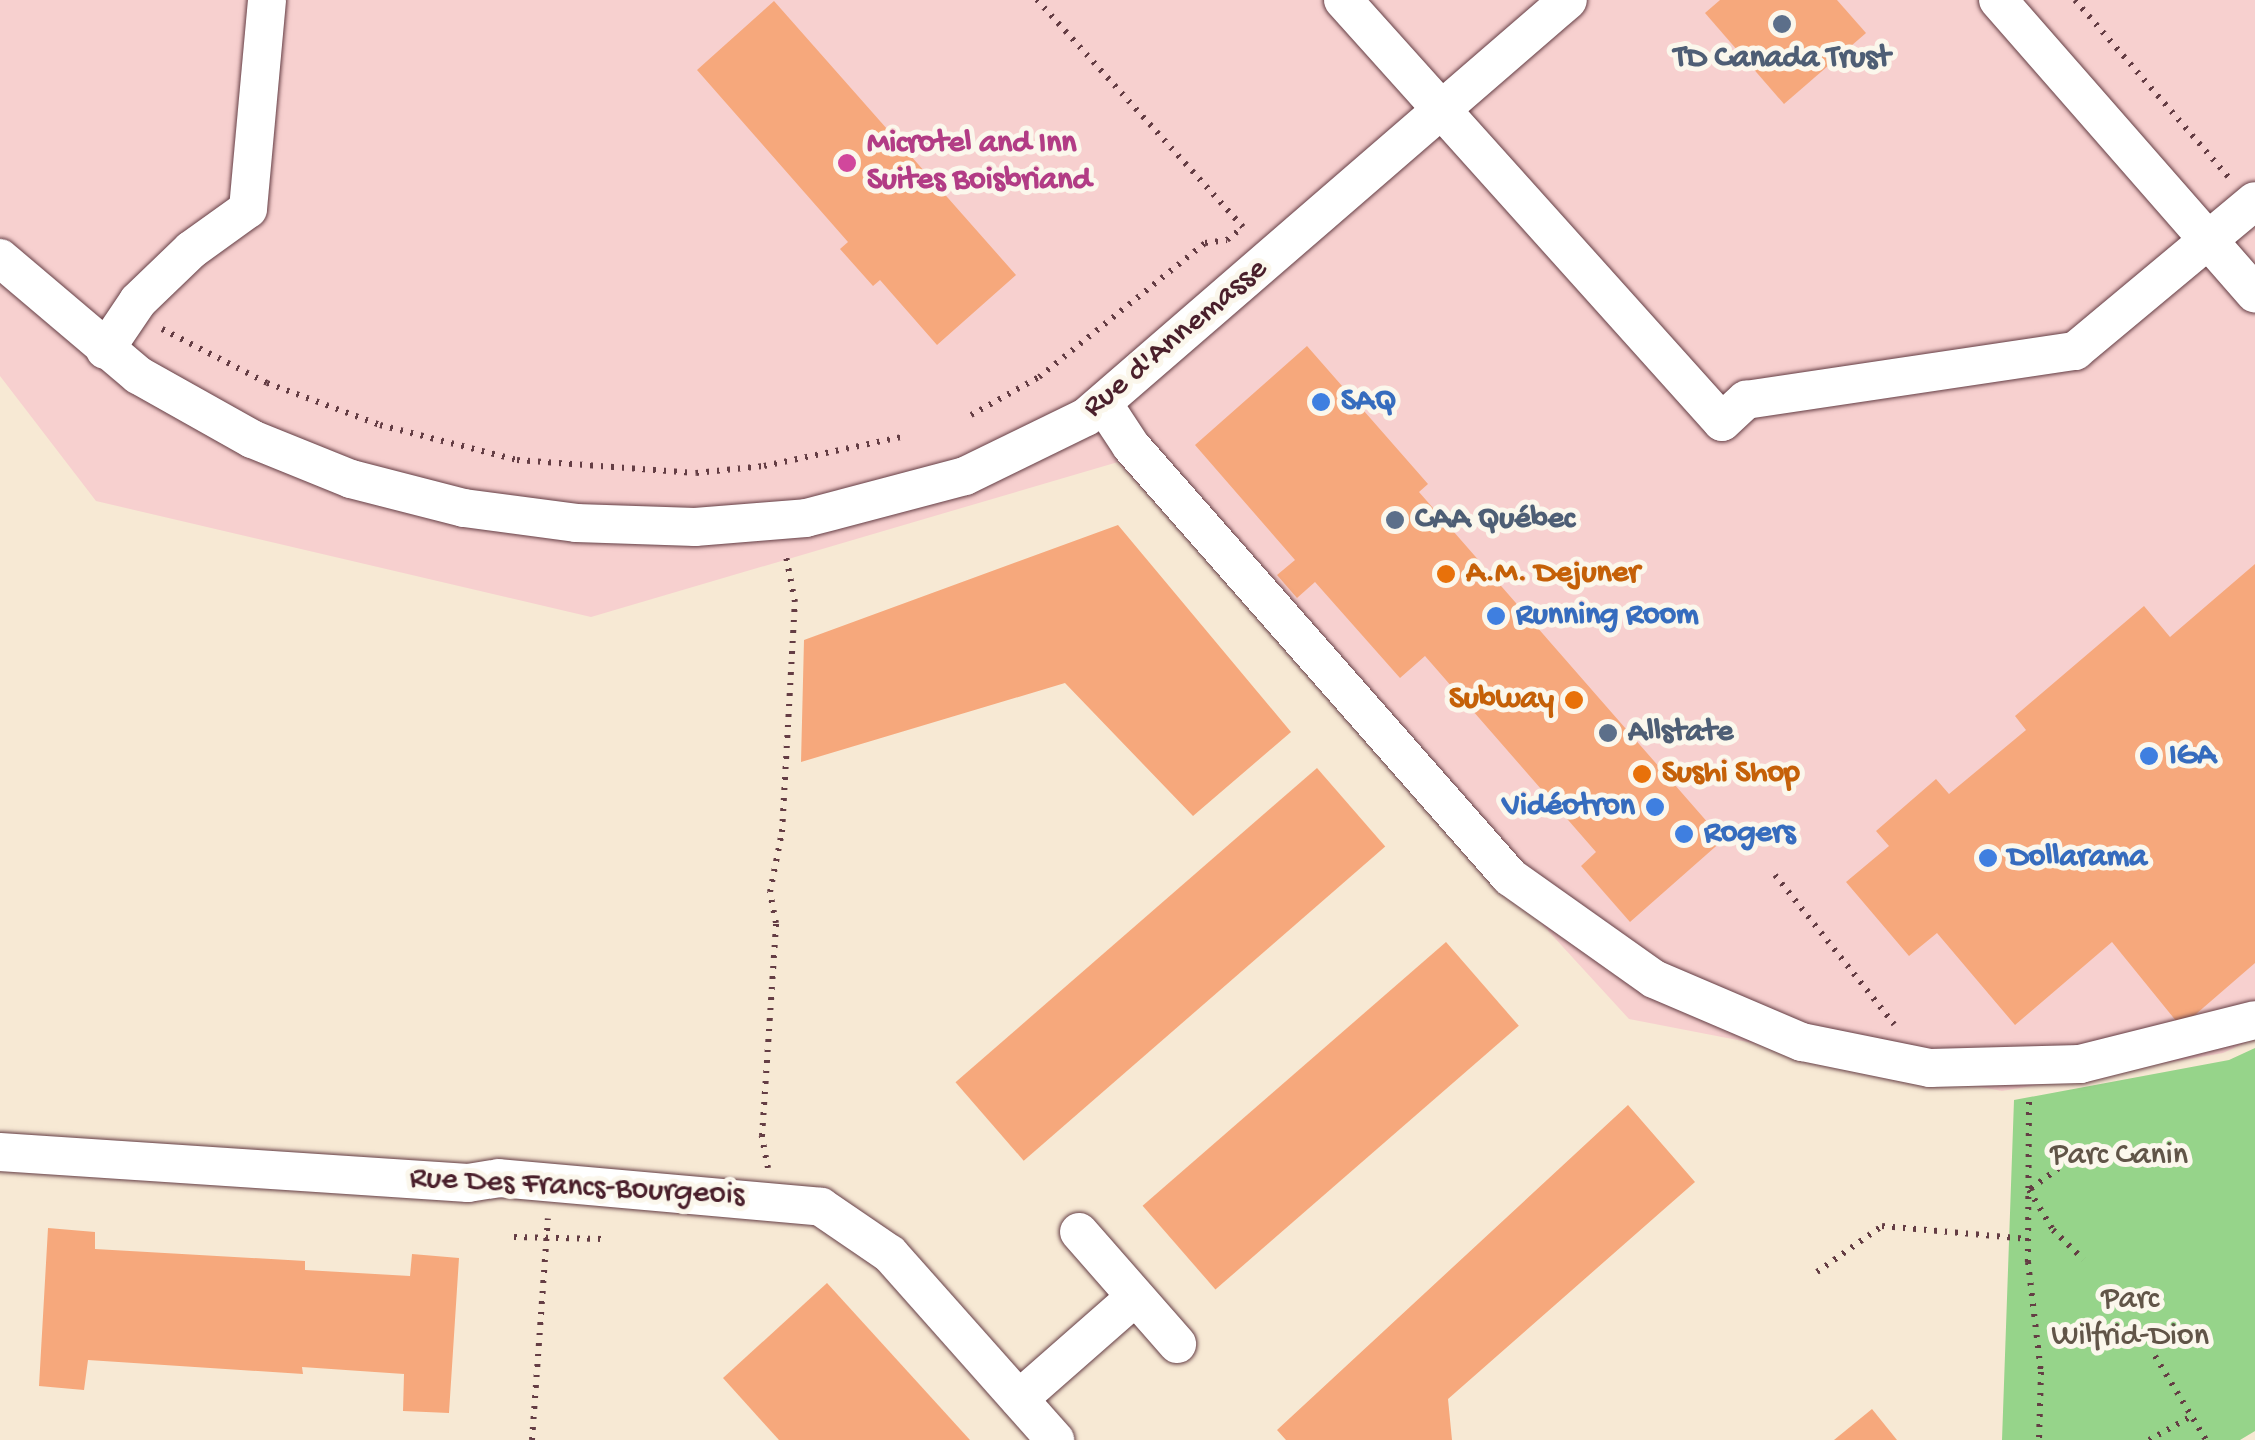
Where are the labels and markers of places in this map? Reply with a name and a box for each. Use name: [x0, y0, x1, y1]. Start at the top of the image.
marker: TD Canada Trust: [1771, 13, 1793, 35]
place label: TD Canada Trust: [1674, 40, 1890, 78]
place label: Microtel and Inn Suites Boisbriand: [867, 126, 1091, 201]
marker: Microtel and Inn Suites Boisbriand: [836, 152, 858, 174]
place label: SAQ: [1341, 383, 1396, 421]
marker: SAQ: [1310, 391, 1332, 413]
place label: CAA Québec: [1415, 501, 1575, 539]
marker: CAA Québec: [1384, 509, 1406, 531]
place label: A.M. Dejuner: [1466, 555, 1640, 593]
marker: A.M. Dejuner: [1435, 563, 1457, 585]
place label: Running Room: [1516, 597, 1699, 635]
marker: Running Room: [1485, 605, 1507, 627]
place label: Subway: [1449, 681, 1554, 719]
marker: Subway: [1563, 689, 1585, 711]
place label: Allstate: [1628, 714, 1733, 752]
marker: Allstate: [1597, 722, 1619, 744]
place label: IGA: [2169, 737, 2216, 775]
marker: IGA: [2138, 745, 2160, 767]
place label: Sushi Shop: [1662, 755, 1800, 793]
marker: Sushi Shop: [1631, 763, 1653, 785]
place label: Vidéotron: [1502, 788, 1635, 826]
marker: Vidéotron: [1644, 796, 1666, 818]
place label: Rogers: [1704, 815, 1795, 853]
marker: Rogers: [1673, 823, 1695, 845]
place label: Dollarama: [2008, 839, 2147, 877]
marker: Dollarama: [1977, 847, 1999, 869]

